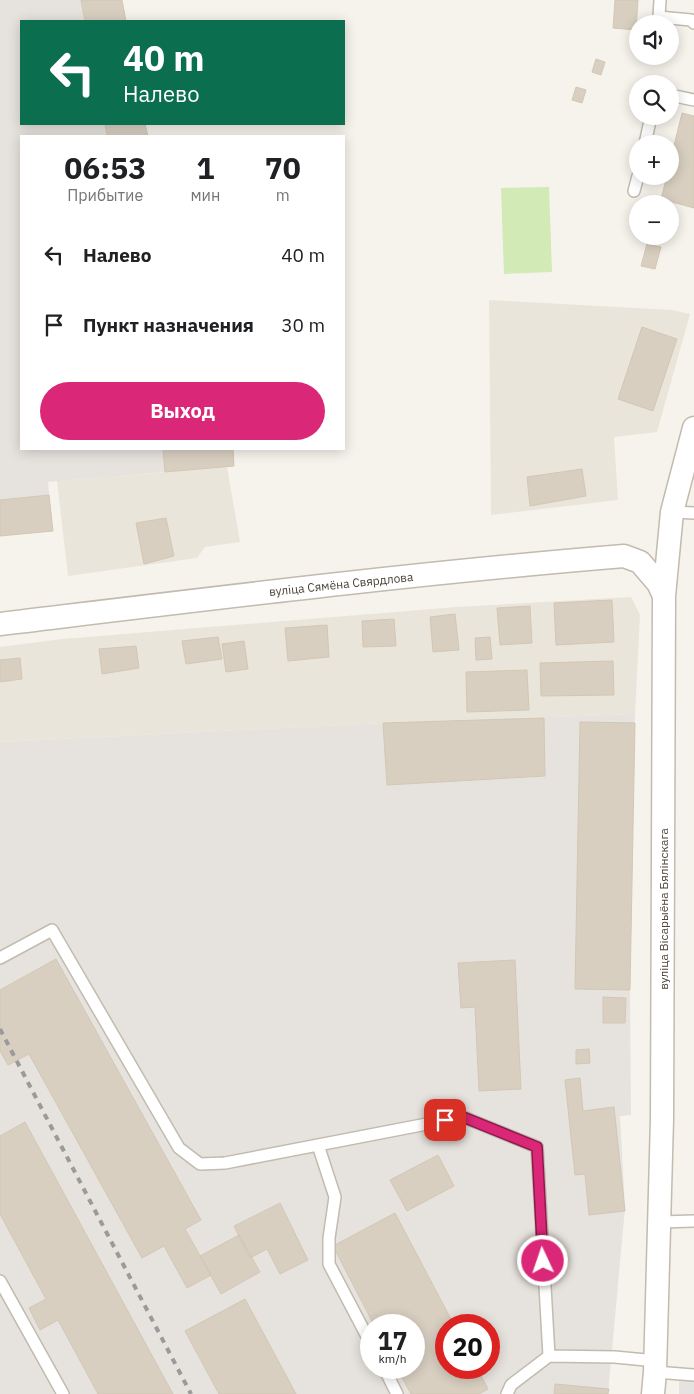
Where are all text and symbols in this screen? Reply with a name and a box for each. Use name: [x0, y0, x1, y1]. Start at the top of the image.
map controls: [629, 15, 679, 245]
button: sound: [629, 15, 679, 65]
text: 40 m: [123, 35, 205, 81]
icon: left: [40, 40, 105, 105]
button: search: [629, 75, 679, 125]
text: Налево: [123, 79, 200, 108]
button: +: [629, 135, 679, 185]
text: 06:53: [64, 148, 146, 187]
text: 1: [196, 148, 214, 187]
text: 70: [265, 148, 301, 187]
text: Прибытие: [67, 185, 143, 205]
text: мин: [190, 185, 220, 205]
text: m: [276, 185, 290, 205]
button: −: [629, 195, 679, 245]
icon: left: [40, 241, 68, 269]
text: Налево: [83, 243, 152, 267]
text: 40 m: [281, 243, 325, 267]
icon: arrive: [40, 311, 68, 339]
text: Пункт назначения: [83, 313, 254, 337]
text: 30 m: [281, 313, 325, 337]
button: Выход: [40, 382, 325, 440]
street label: вуліца Сямёна Свярдлова: [268, 569, 414, 599]
street label: вуліца Вісарыёна Бялінскага: [656, 828, 671, 990]
pin: [424, 1099, 466, 1141]
icon: arrive: [431, 1106, 459, 1134]
position arrow: [516, 1234, 568, 1286]
speed limit sign: 20: [435, 1314, 500, 1379]
text: 17: [377, 1324, 408, 1357]
text: km/h: [378, 1351, 407, 1366]

